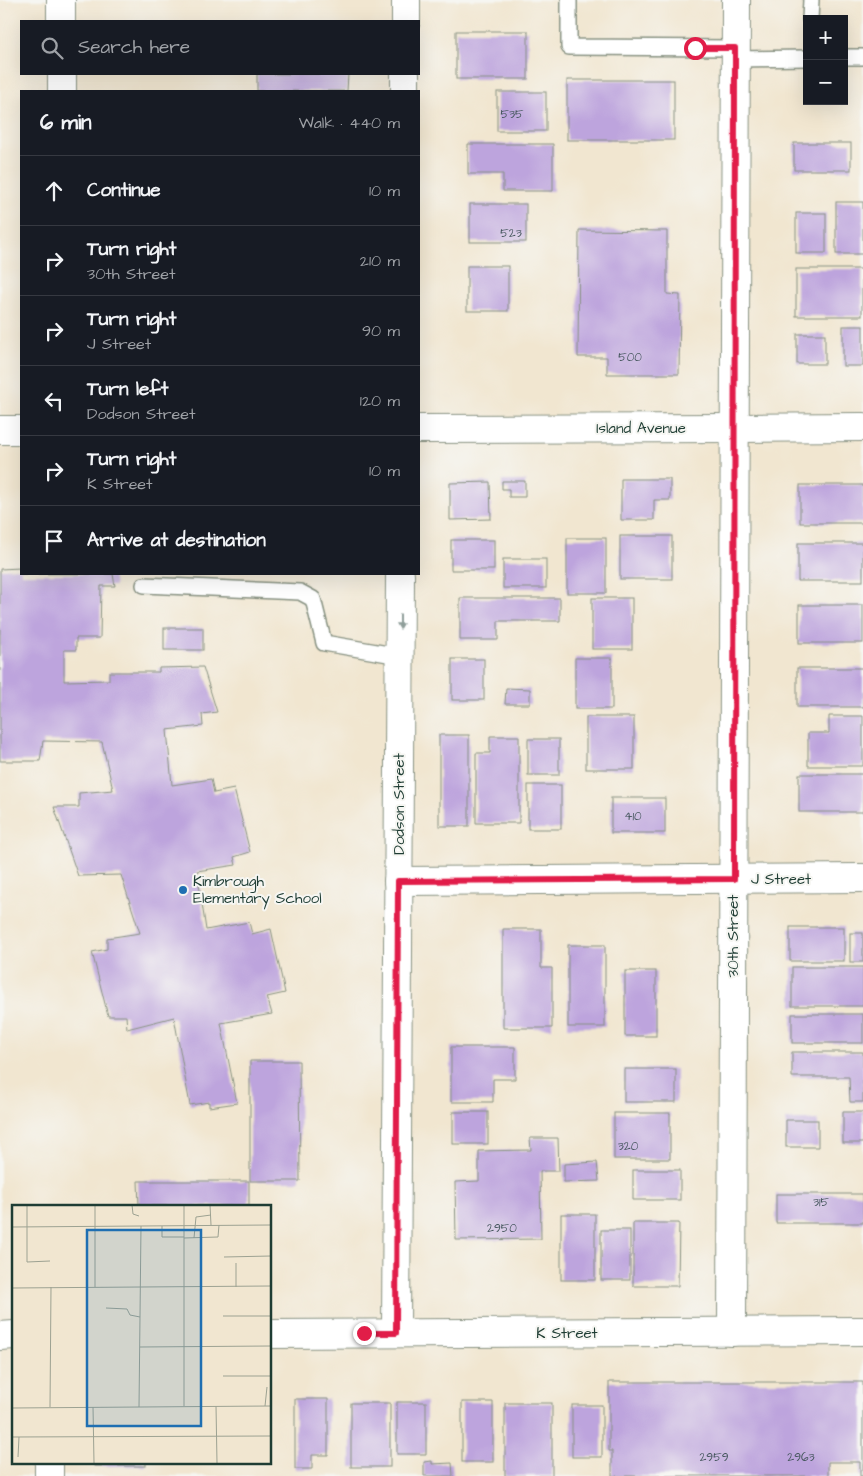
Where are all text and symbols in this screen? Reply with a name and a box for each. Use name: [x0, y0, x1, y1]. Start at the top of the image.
map controls: [803, 15, 848, 105]
button: +: [803, 15, 848, 60]
search box: [20, 20, 420, 75]
icon: search: [38, 34, 66, 62]
text: Search here: [78, 34, 190, 61]
route start: [684, 37, 707, 60]
button: −: [803, 60, 848, 105]
house number: 535: [500, 106, 524, 123]
text: 6 min: [40, 108, 92, 137]
text: Walk · 440 m: [299, 112, 400, 134]
icon: ahead: [40, 177, 68, 205]
text: Continue: [87, 177, 161, 204]
text: 10 m: [369, 180, 400, 202]
house number: 523: [500, 225, 522, 242]
text: Turn right: [87, 236, 176, 263]
icon: right: [40, 247, 68, 275]
text: 210 m: [360, 250, 400, 272]
text: 30th Street: [87, 263, 175, 285]
text: Turn right: [87, 306, 176, 333]
icon: right: [40, 317, 68, 345]
text: 90 m: [362, 320, 400, 342]
text: J Street: [87, 333, 151, 355]
house number: 500: [618, 349, 642, 366]
text: Turn left: [87, 376, 168, 403]
icon: left: [40, 387, 68, 415]
text: 120 m: [360, 390, 400, 412]
text: Dodson Street: [87, 403, 195, 425]
street label: Island Avenue: [596, 418, 686, 439]
text: Turn right: [87, 446, 176, 473]
icon: right: [40, 457, 68, 485]
text: 10 m: [369, 460, 400, 482]
text: K Street: [87, 473, 152, 495]
icon: arrive: [40, 527, 68, 555]
text: Arrive at destination: [87, 527, 266, 554]
one-way arrow: [396, 615, 404, 631]
street label: Dodson Street: [389, 753, 410, 855]
house number: 410: [624, 808, 642, 825]
street label: J Street: [751, 869, 811, 890]
place label: Kimbrough Elementary School: [193, 871, 322, 910]
marker: Kimbrough Elementary School: [177, 884, 189, 896]
street label: 30th Street: [723, 895, 744, 977]
house number: 320: [618, 1138, 639, 1155]
house number: 315: [813, 1194, 830, 1211]
inset map: [12, 1205, 271, 1464]
house number: 2950: [487, 1220, 517, 1237]
route end: [353, 1322, 376, 1345]
street label: K Street: [536, 1323, 598, 1344]
house number: 2959: [699, 1449, 729, 1466]
house number: 2963: [787, 1449, 815, 1466]

